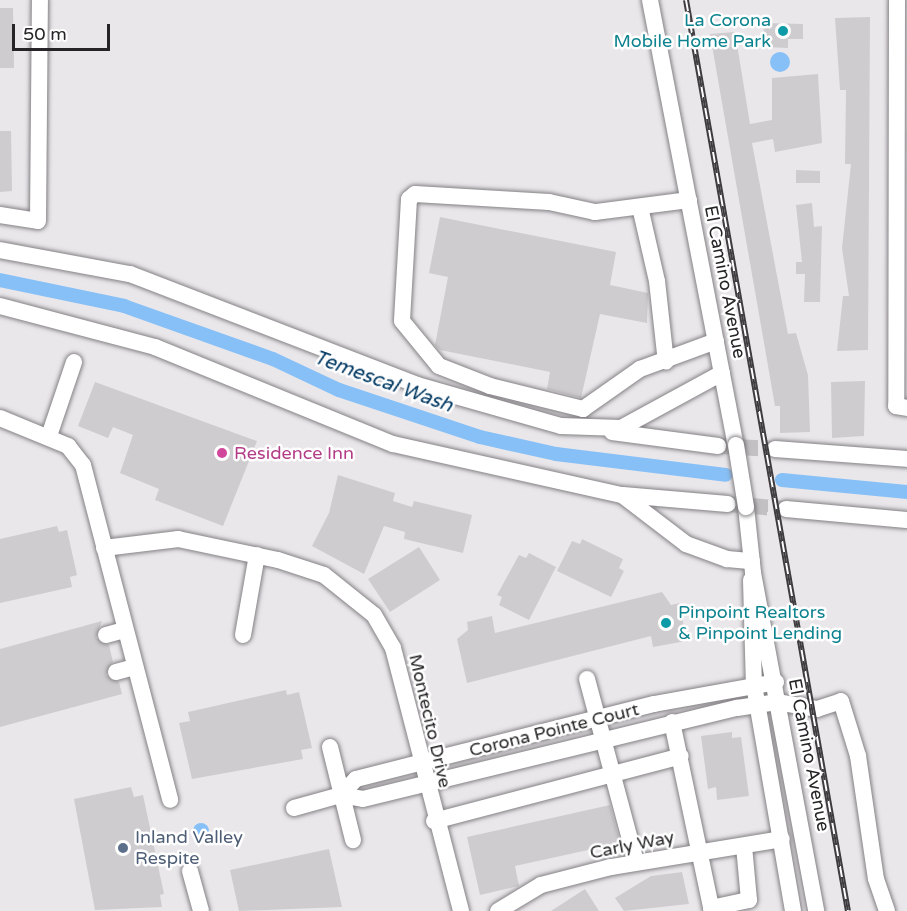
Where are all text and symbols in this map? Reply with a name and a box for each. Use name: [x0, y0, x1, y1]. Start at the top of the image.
place label: La Corona Mobile Home Park: [614, 10, 771, 52]
scale bar: [15, 12, 112, 50]
text: 50 m: [23, 23, 67, 45]
marker: La Corona Mobile Home Park: [776, 24, 790, 38]
street label: El Camino Avenue: [700, 204, 750, 360]
water label: Temescal Wash: [310, 346, 456, 418]
place label: Residence Inn: [234, 442, 354, 464]
marker: Residence Inn: [215, 446, 229, 460]
place label: Pinpoint Realtors & Pinpoint Lending: [678, 602, 842, 644]
marker: Pinpoint Realtors & Pinpoint Lending: [659, 616, 673, 630]
street label: Montecito Drive: [404, 652, 456, 790]
street label: El Camino Avenue: [784, 677, 834, 833]
street label: Corona Pointe Court: [467, 698, 641, 762]
street label: Carly Way: [588, 826, 676, 864]
place label: Inland Valley Respite: [135, 827, 243, 870]
marker: Inland Valley Respite: [116, 841, 130, 855]

